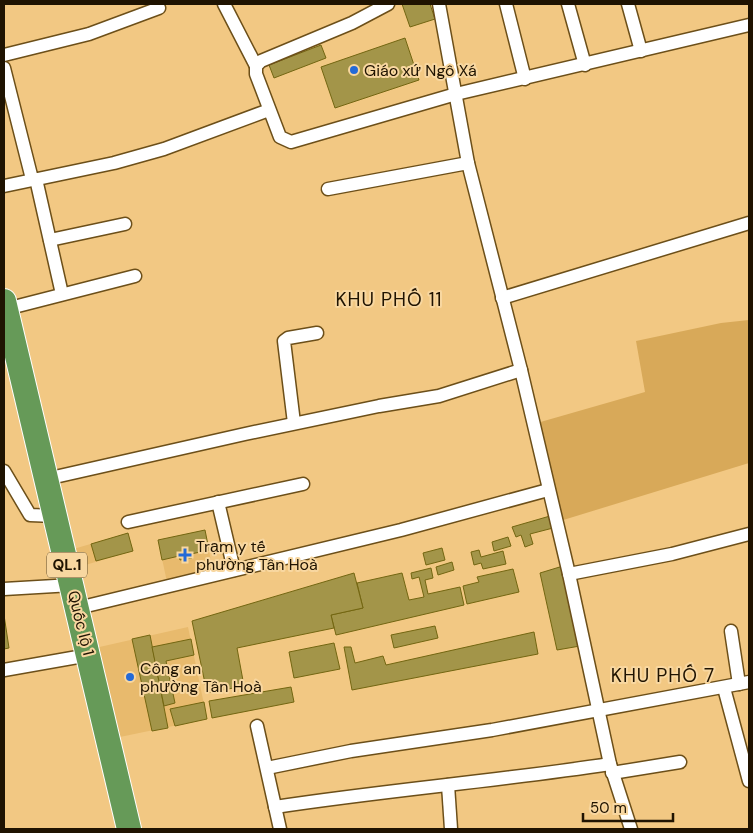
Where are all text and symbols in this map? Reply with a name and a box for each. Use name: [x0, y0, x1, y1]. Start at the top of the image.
place label: Giáo xứ Ngô Xá: [364, 60, 477, 81]
marker: Giáo xứ Ngô Xá: [348, 64, 360, 76]
district label: KHU PHỐ 11: [335, 287, 443, 312]
place label: Trạm y tế phường Tân Hoà: [196, 536, 318, 575]
marker: Trạm y tế phường Tân Hoà: [178, 548, 192, 562]
road number: QL.1: [47, 552, 87, 578]
street label: Quốc lộ 1: [63, 588, 99, 658]
place label: Công an phường Tân Hoà: [140, 658, 262, 697]
district label: KHU PHỐ 7: [611, 663, 715, 688]
marker: Công an phường Tân Hoà: [124, 671, 136, 683]
scale bar: [583, 790, 673, 822]
text: 50 m: [590, 798, 627, 818]

